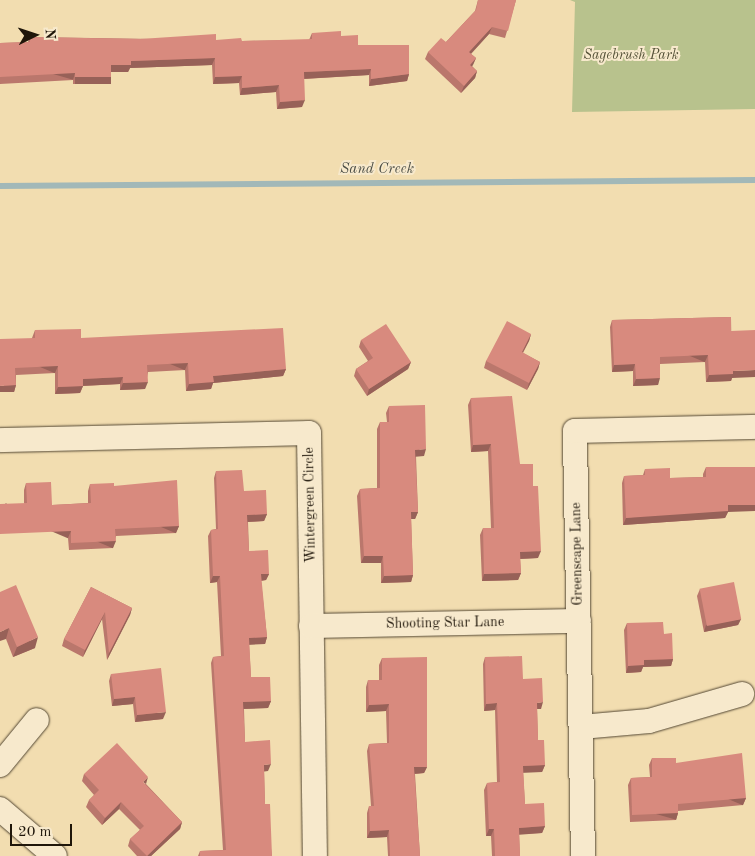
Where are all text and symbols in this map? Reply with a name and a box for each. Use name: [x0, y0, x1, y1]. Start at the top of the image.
north arrow: [10, 10, 60, 60]
text: N: [43, 28, 57, 40]
park label: Sagebrush Park: [583, 47, 679, 63]
water label: Sand Creek: [340, 161, 414, 179]
street label: Wintergreen Circle: [301, 447, 319, 563]
street label: Greenscape Lane: [568, 502, 586, 606]
street label: Shooting Star Lane: [386, 614, 504, 632]
scale bar: [12, 814, 75, 846]
text: 20 m: [18, 825, 52, 840]

